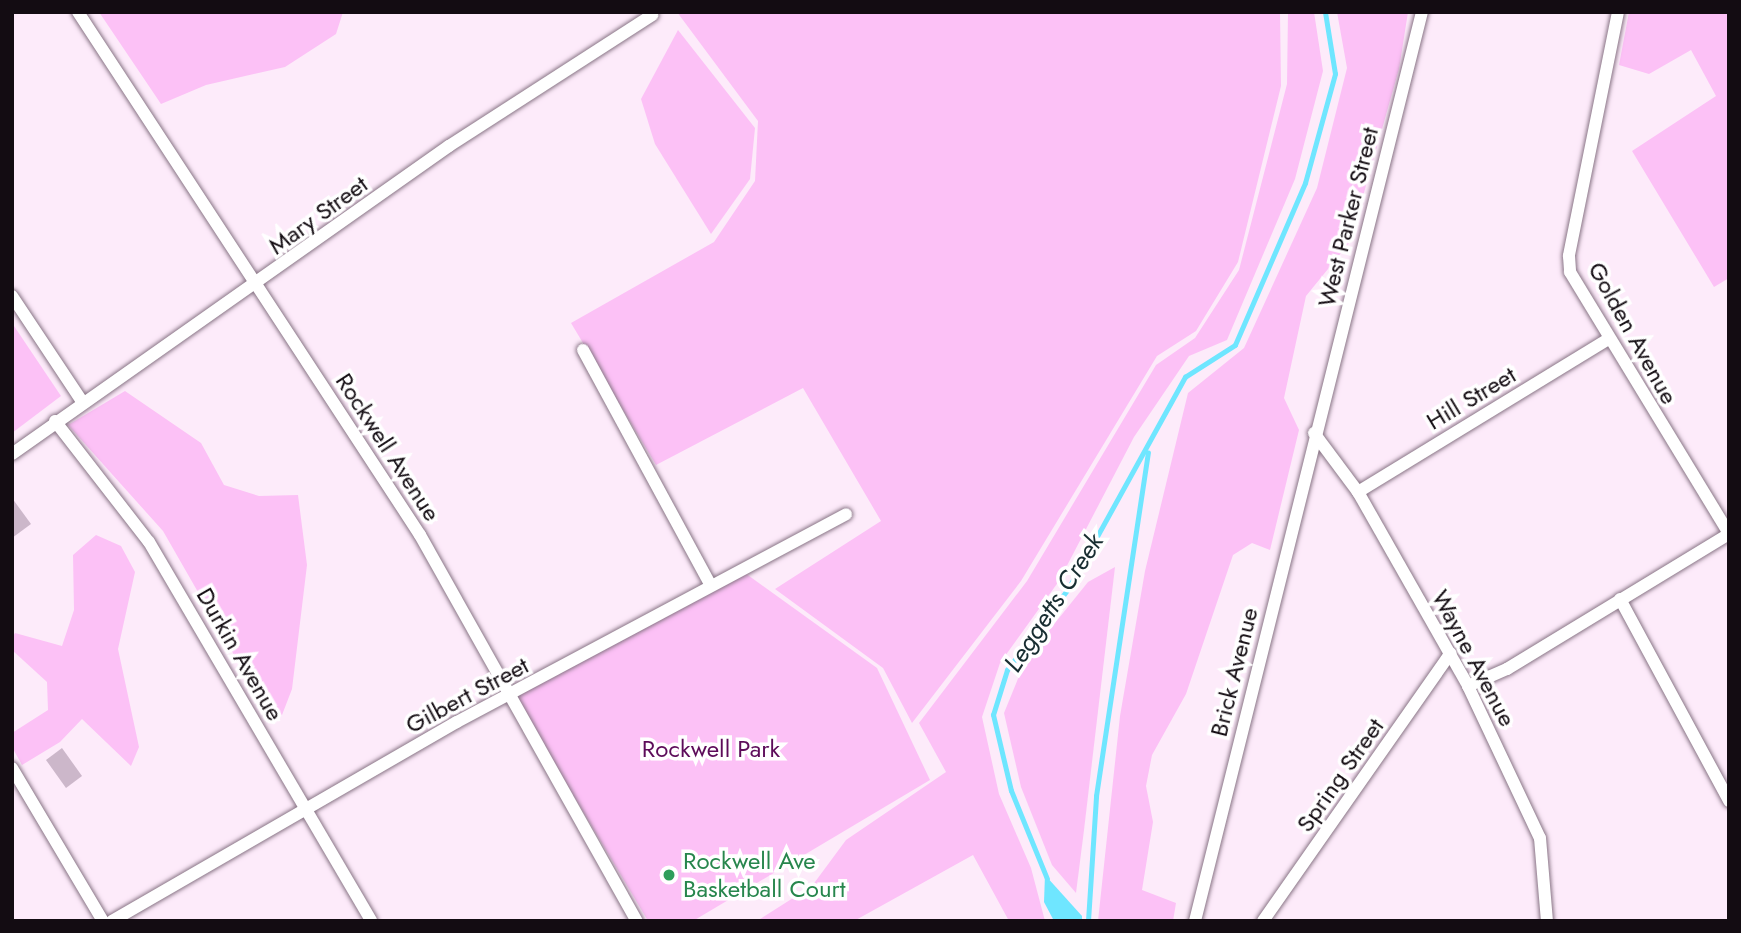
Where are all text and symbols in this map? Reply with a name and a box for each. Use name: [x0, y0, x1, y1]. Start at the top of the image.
street label: West Parker Street: [1312, 124, 1384, 310]
street label: Mary Street: [263, 170, 373, 260]
street label: Golden Avenue: [1582, 257, 1684, 409]
street label: Hill Street: [1421, 360, 1521, 436]
street label: Rockwell Avenue: [330, 368, 446, 526]
water label: Leggetts Creek: [998, 528, 1110, 678]
street label: Durkin Avenue: [190, 582, 290, 726]
street label: Wayne Avenue: [1426, 585, 1522, 731]
street label: Brick Avenue: [1204, 605, 1264, 739]
street label: Gilbert Street: [401, 651, 533, 739]
street label: Spring Street: [1290, 713, 1390, 837]
park label: Rockwell Park: [642, 735, 780, 763]
place label: Rockwell Ave Basketball Court: [683, 847, 846, 903]
marker: Rockwell Ave Basketball Court: [661, 867, 677, 883]

